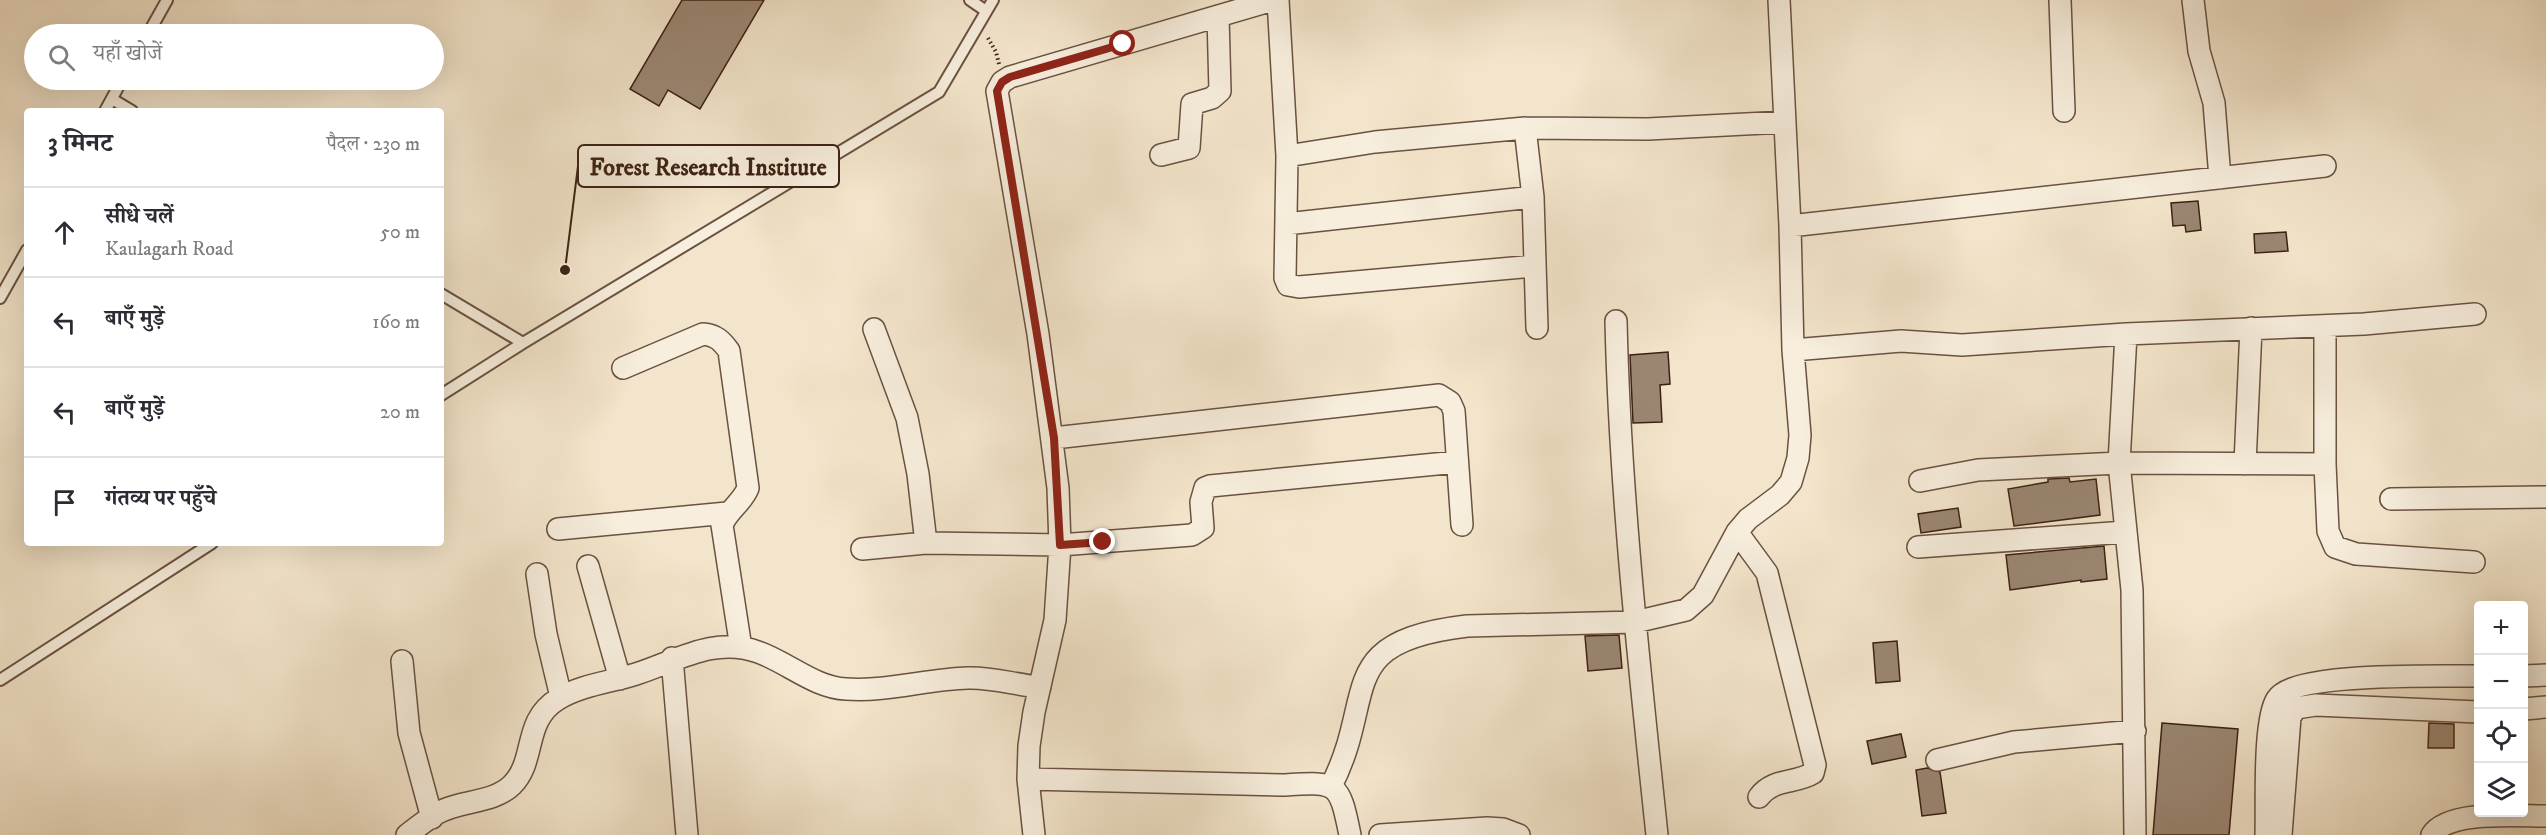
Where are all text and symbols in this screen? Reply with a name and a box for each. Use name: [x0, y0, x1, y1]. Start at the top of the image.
search box: [24, 24, 444, 90]
route start: [1109, 30, 1135, 56]
text: यहाँ खोजें: [93, 40, 162, 67]
icon: search: [45, 41, 78, 74]
text: 3 मिनट: [48, 127, 113, 160]
text: पैदल · 230 m: [327, 132, 420, 157]
callout: Forest Research Institute: [578, 145, 839, 187]
text: Forest Research Institute: [589, 153, 827, 183]
text: सीधे चलें: [105, 203, 174, 230]
icon: ahead: [48, 216, 81, 249]
text: 50 m: [380, 220, 420, 245]
text: Kaulagarh Road: [105, 237, 234, 262]
text: बाएँ मुड़ें: [105, 305, 164, 332]
icon: left: [48, 306, 81, 339]
text: 160 m: [372, 310, 420, 335]
text: बाएँ मुड़ें: [105, 395, 164, 422]
icon: left: [48, 396, 81, 429]
text: 20 m: [380, 400, 420, 425]
text: गंतव्य पर पहुँचे: [105, 485, 216, 512]
icon: arrive: [48, 486, 81, 519]
route end: [1089, 528, 1115, 554]
map controls: [2474, 601, 2528, 817]
button: +: [2474, 601, 2528, 655]
button: −: [2474, 655, 2528, 709]
button: locate: [2474, 709, 2528, 763]
button: layers: [2474, 763, 2528, 817]

